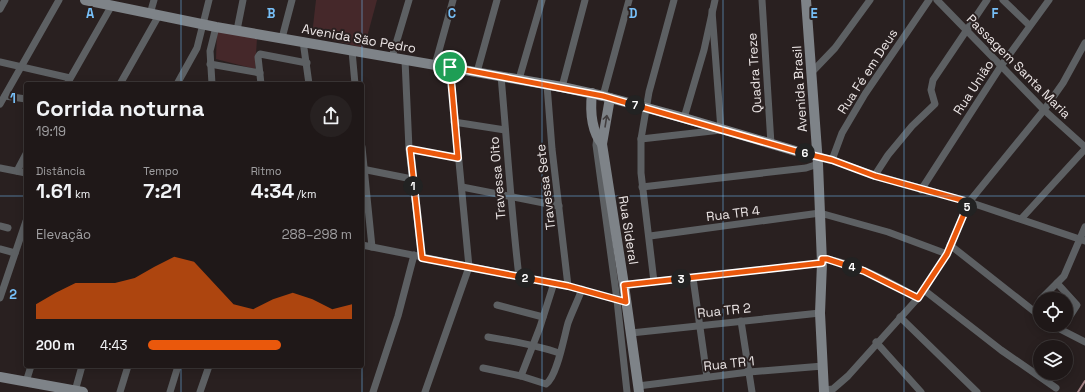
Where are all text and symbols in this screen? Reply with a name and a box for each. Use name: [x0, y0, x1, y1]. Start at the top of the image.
text: A: [86, 5, 95, 22]
text: B: [267, 5, 276, 22]
text: C: [448, 5, 456, 22]
text: D: [629, 5, 638, 22]
text: E: [810, 5, 818, 22]
text: F: [992, 5, 999, 22]
street label: Passagem Santa Maria: [963, 11, 1075, 123]
street label: Avenida São Pedro: [300, 20, 417, 57]
street label: Rua Fé em Deus: [834, 25, 901, 117]
street label: Quadra Treze: [743, 32, 766, 114]
street label: Avenida Brasil: [788, 45, 811, 133]
pin: [433, 50, 467, 84]
icon: arrive: [439, 56, 461, 78]
street label: Rua União: [949, 57, 997, 118]
text: 1: [10, 90, 16, 107]
text: Corrida noturna: [36, 94, 204, 122]
button: share: [310, 95, 352, 137]
pin: 7: [625, 95, 645, 115]
text: 7: [632, 98, 638, 112]
one-way arrow: [602, 115, 610, 128]
text: 19:19: [36, 123, 66, 140]
street label: Travessa Oito: [485, 136, 510, 220]
street label: Travessa Sete: [532, 143, 559, 231]
pin: 6: [795, 143, 815, 163]
text: 6: [802, 146, 808, 160]
text: Distância: [36, 164, 85, 178]
text: Tempo: [143, 164, 179, 178]
text: Ritmo: [251, 164, 282, 178]
pin: 1: [403, 176, 423, 196]
text: 1.61: [36, 178, 72, 204]
text: 7:21: [143, 178, 181, 204]
text: 4:34: [251, 178, 294, 204]
text: 1: [411, 179, 415, 193]
text: km: [72, 187, 90, 201]
text: /km: [294, 187, 317, 201]
street label: Rua Sideral: [615, 194, 642, 266]
pin: 5: [957, 197, 977, 217]
text: 5: [964, 200, 970, 214]
street label: Rua TR 4: [705, 202, 761, 225]
text: Elevação: [36, 226, 91, 243]
text: 288–298 m: [282, 226, 352, 243]
pin: 4: [842, 257, 862, 277]
text: 4: [849, 260, 856, 274]
pin: 2: [515, 268, 535, 288]
pin: 3: [671, 269, 691, 289]
text: 2: [522, 271, 528, 285]
text: 3: [678, 272, 684, 286]
text: 2: [9, 286, 17, 303]
map controls: [1033, 292, 1073, 380]
button: locate: [1033, 292, 1073, 332]
street label: Rua TR 2: [696, 299, 752, 322]
text: 200 m: [36, 337, 75, 354]
text: 4:43: [100, 337, 127, 354]
button: layers: [1033, 340, 1073, 380]
street label: Rua TR 1: [703, 352, 755, 375]

